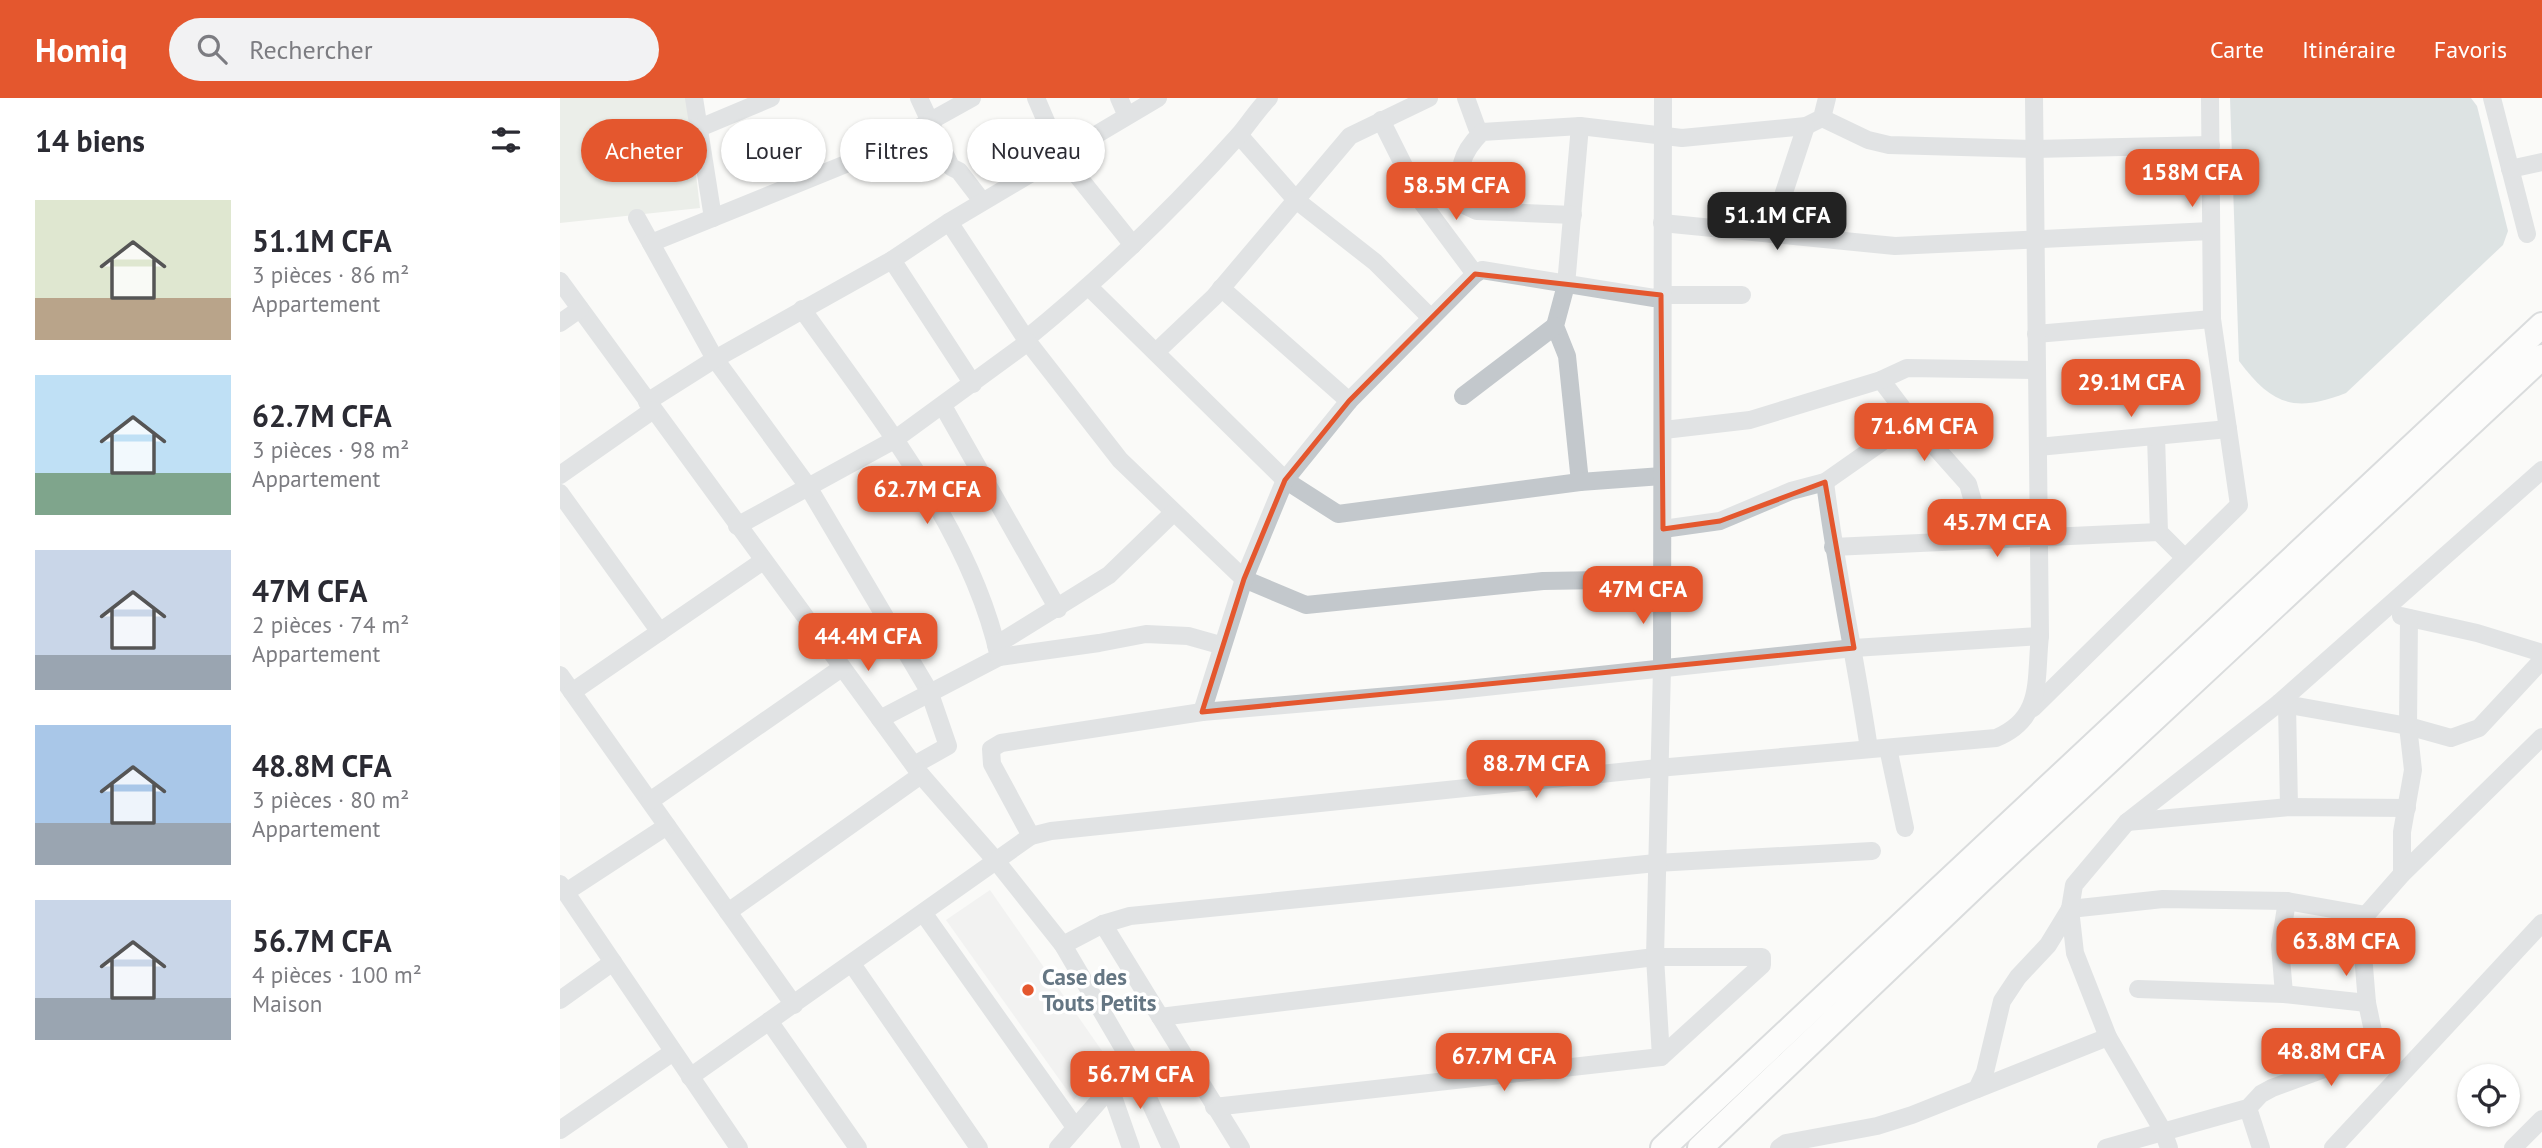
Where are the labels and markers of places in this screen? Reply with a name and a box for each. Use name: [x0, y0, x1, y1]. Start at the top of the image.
pin: 158M CFA: [2120, 150, 2264, 209]
pin: 58.5M CFA: [1376, 162, 1536, 222]
pin: 51.1M CFA: [1697, 192, 1857, 252]
pin: 29.1M CFA: [2051, 360, 2211, 419]
pin: 71.6M CFA: [1844, 404, 2004, 463]
pin: 62.7M CFA: [847, 466, 1007, 526]
pin: 45.7M CFA: [1917, 500, 2077, 559]
pin: 47M CFA: [1578, 566, 1708, 626]
pin: 44.4M CFA: [788, 614, 948, 673]
pin: 88.7M CFA: [1456, 740, 1616, 800]
pin: 63.8M CFA: [2266, 918, 2426, 978]
place label: Case des Touts Petits: [1042, 962, 1157, 1017]
marker: Case des Touts Petits: [1020, 982, 1036, 998]
pin: 48.8M CFA: [2251, 1028, 2411, 1088]
pin: 67.7M CFA: [1424, 1034, 1584, 1093]
pin: 56.7M CFA: [1060, 1052, 1220, 1111]

